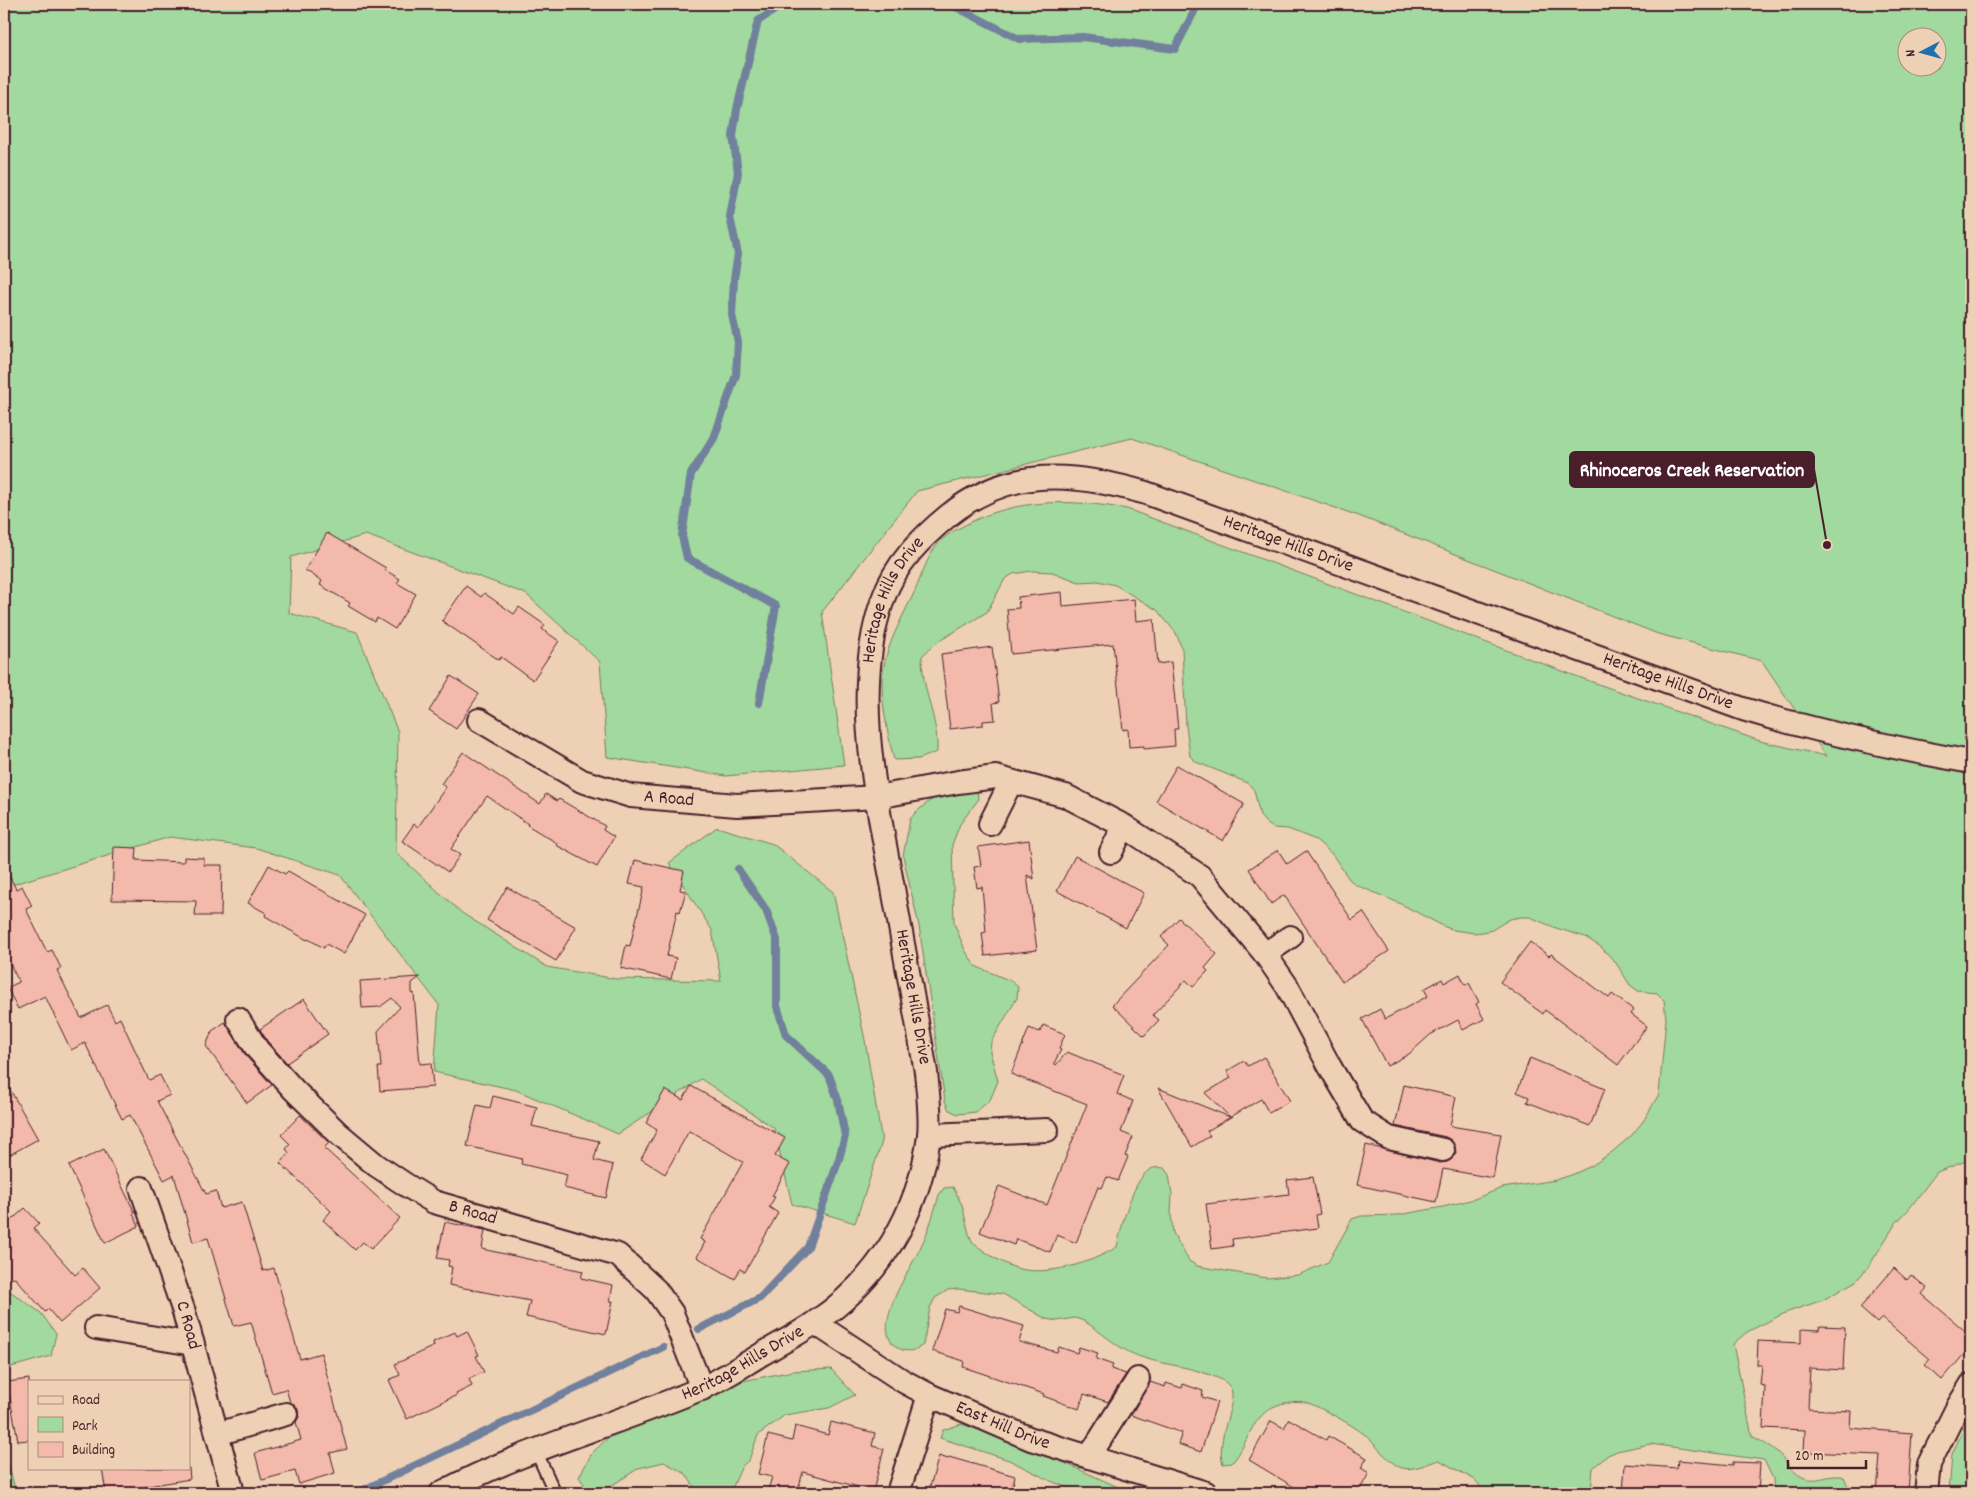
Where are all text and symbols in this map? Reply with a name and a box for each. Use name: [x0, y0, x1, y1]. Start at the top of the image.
north arrow: [1898, 28, 1948, 78]
text: N: [1901, 49, 1921, 58]
callout: Rhinoceros Creek Reservation: [1570, 452, 1814, 487]
text: Rhinoceros Creek Reservation: [1580, 458, 1804, 486]
street label: Heritage Hills Drive: [1219, 508, 1357, 580]
street label: Heritage Hills Drive: [856, 531, 931, 665]
street label: Heritage Hills Drive: [1599, 646, 1737, 718]
street label: A Road: [643, 784, 695, 815]
street label: Heritage Hills Drive: [887, 927, 937, 1067]
street label: B Road: [445, 1193, 500, 1233]
street label: C Road: [168, 1297, 207, 1353]
street label: Heritage Hills Drive: [678, 1319, 810, 1409]
legend: [28, 1380, 190, 1470]
text: Road: [72, 1390, 100, 1412]
street label: East Hill Drive: [951, 1394, 1053, 1458]
text: Park: [72, 1416, 98, 1438]
scale bar: [1788, 1437, 1865, 1469]
text: Building: [72, 1440, 115, 1462]
text: 20 m: [1795, 1446, 1823, 1468]

